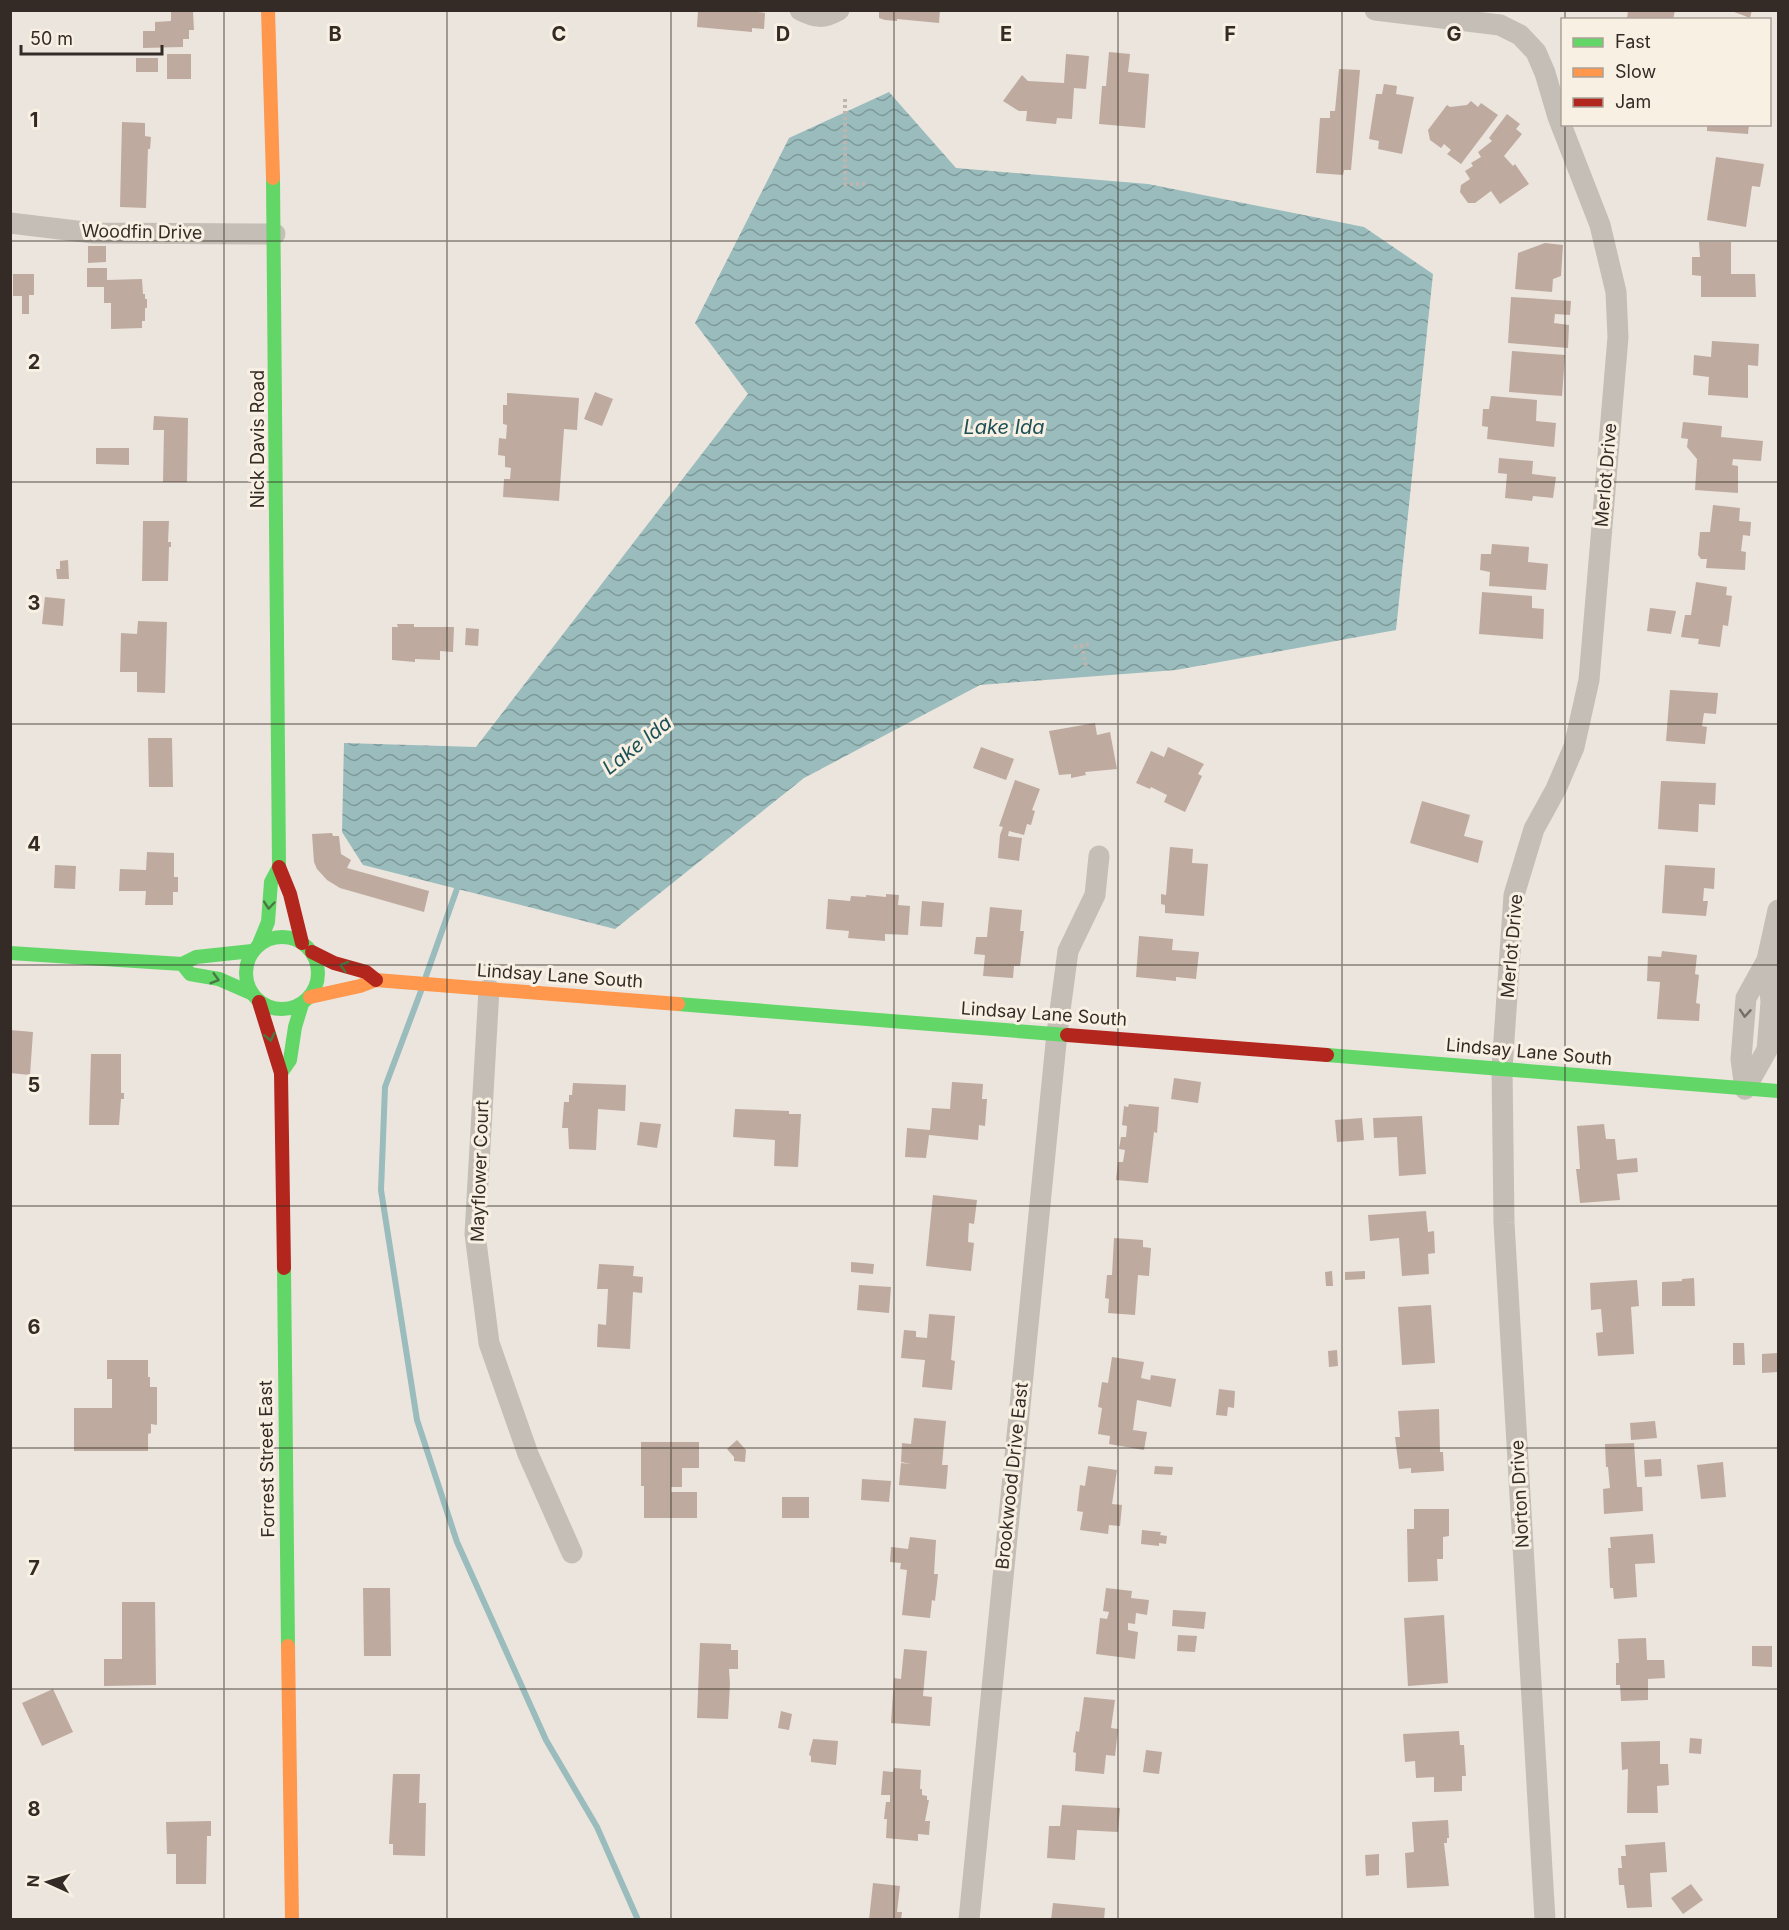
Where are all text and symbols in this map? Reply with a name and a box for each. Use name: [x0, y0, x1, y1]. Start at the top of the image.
scale bar: [21, 18, 162, 56]
legend: [1561, 18, 1771, 126]
text: B: [328, 22, 342, 46]
text: C: [552, 22, 566, 46]
text: D: [776, 22, 790, 46]
text: E: [1000, 22, 1012, 46]
text: F: [1224, 22, 1236, 46]
text: G: [1446, 22, 1462, 46]
text: 50 m: [30, 28, 73, 49]
text: Fast: [1615, 31, 1651, 52]
text: Slow: [1615, 61, 1656, 82]
text: Jam: [1615, 91, 1651, 112]
text: 1: [30, 108, 38, 132]
street label: Woodfin Drive: [81, 220, 203, 243]
text: 2: [28, 350, 40, 374]
street label: Nick Davis Road: [247, 370, 268, 508]
water label: Lake Ida: [963, 415, 1045, 439]
street label: Merlot Drive: [1590, 422, 1621, 528]
text: 3: [28, 591, 40, 615]
water label: Lake Ida: [598, 711, 676, 779]
text: 4: [27, 832, 41, 856]
street label: Merlot Drive: [1496, 893, 1527, 999]
one-way arrow: [263, 900, 276, 910]
street label: Lindsay Lane South: [476, 959, 644, 992]
one-way arrow: [339, 961, 350, 973]
one-way arrow: [209, 972, 220, 984]
street label: Lindsay Lane South: [960, 997, 1128, 1030]
one-way arrow: [1738, 1009, 1751, 1018]
one-way arrow: [263, 1032, 276, 1042]
street label: Lindsay Lane South: [1445, 1034, 1613, 1069]
text: 5: [28, 1073, 40, 1097]
street label: Mayflower Court: [467, 1099, 492, 1242]
text: 6: [28, 1315, 41, 1339]
street label: Forrest Street East: [255, 1380, 278, 1538]
street label: Brookwood Drive East: [991, 1381, 1032, 1570]
street label: Norton Drive: [1506, 1439, 1533, 1549]
text: 7: [28, 1556, 40, 1580]
text: 8: [27, 1797, 41, 1821]
north arrow: [18, 1852, 78, 1912]
text: N: [23, 1874, 43, 1888]

